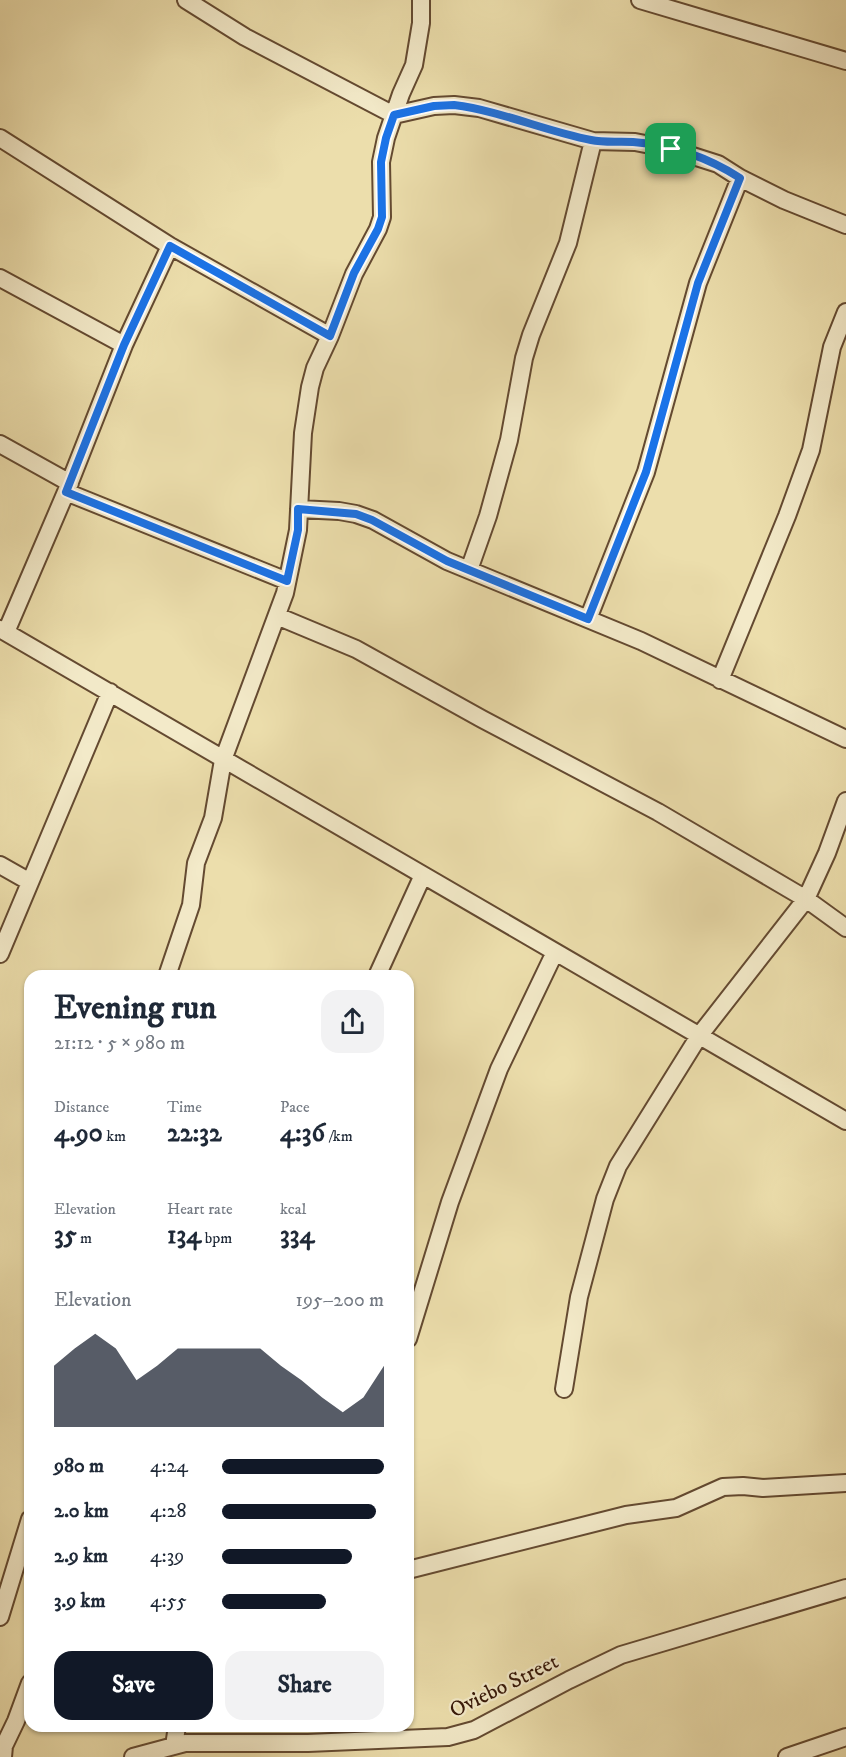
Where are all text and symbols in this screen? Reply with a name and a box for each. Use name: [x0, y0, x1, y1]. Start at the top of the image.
pin: [645, 123, 696, 174]
icon: arrive: [654, 132, 687, 165]
text: Evening run: [54, 988, 216, 1029]
button: share: [321, 990, 384, 1053]
text: 21:12 · 5 × 980 m: [54, 1031, 185, 1056]
text: Distance: [54, 1097, 109, 1117]
text: Time: [167, 1097, 202, 1117]
text: Pace: [280, 1097, 310, 1117]
text: 4.90: [54, 1117, 103, 1150]
text: 22:32: [167, 1117, 222, 1150]
text: 4:36: [280, 1117, 325, 1150]
text: km: [103, 1126, 126, 1146]
text: /km: [325, 1126, 353, 1146]
text: Elevation: [54, 1199, 116, 1219]
text: Heart rate: [167, 1199, 233, 1219]
text: kcal: [280, 1199, 306, 1219]
text: 35: [54, 1219, 77, 1252]
text: 134: [167, 1219, 201, 1252]
text: 334: [280, 1219, 314, 1252]
text: m: [77, 1228, 92, 1248]
text: bpm: [201, 1228, 232, 1248]
text: Elevation: [54, 1288, 131, 1313]
text: 195–200 m: [296, 1288, 384, 1313]
text: 980 m: [54, 1454, 104, 1479]
text: 4:24: [150, 1454, 188, 1479]
text: 2.0 km: [54, 1499, 109, 1524]
text: 4:28: [150, 1499, 187, 1524]
text: 2.9 km: [54, 1544, 108, 1569]
text: 4:39: [150, 1544, 184, 1569]
text: 3.9 km: [54, 1589, 105, 1614]
text: 4:55: [150, 1589, 187, 1614]
street label: Oviebo Street: [445, 1648, 563, 1724]
button: Save: [54, 1651, 213, 1720]
button: Share: [225, 1651, 384, 1720]

